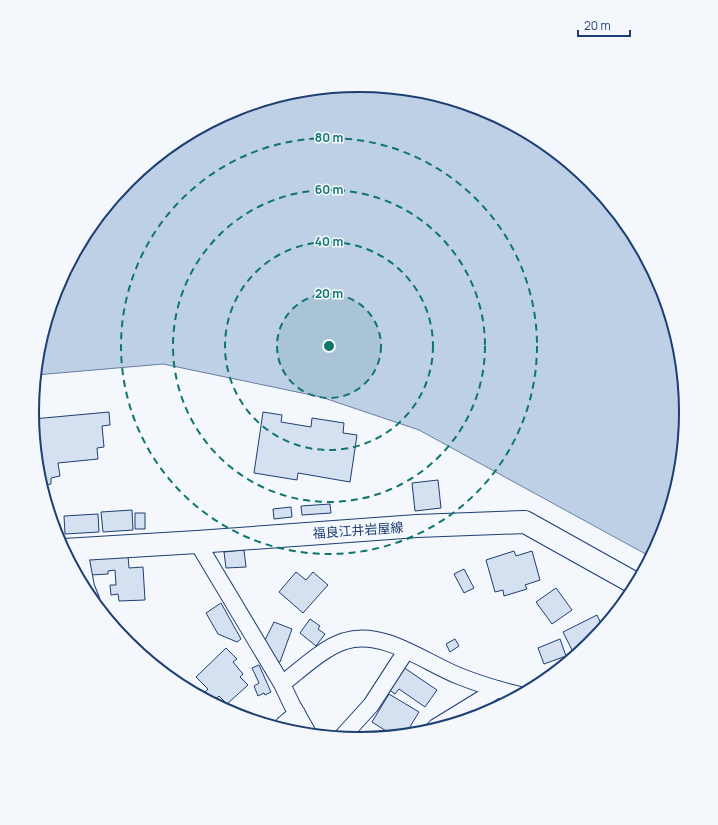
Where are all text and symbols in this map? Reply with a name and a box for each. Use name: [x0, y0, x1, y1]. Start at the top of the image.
scale bar: [578, 12, 630, 38]
text: 20 m: [584, 17, 611, 34]
text: 80 m: [315, 129, 343, 146]
text: 60 m: [315, 181, 343, 198]
text: 40 m: [315, 233, 343, 250]
text: 20 m: [315, 285, 343, 302]
centre of rings: [322, 339, 336, 353]
street label: 福良江井岩屋線: [312, 518, 404, 542]

